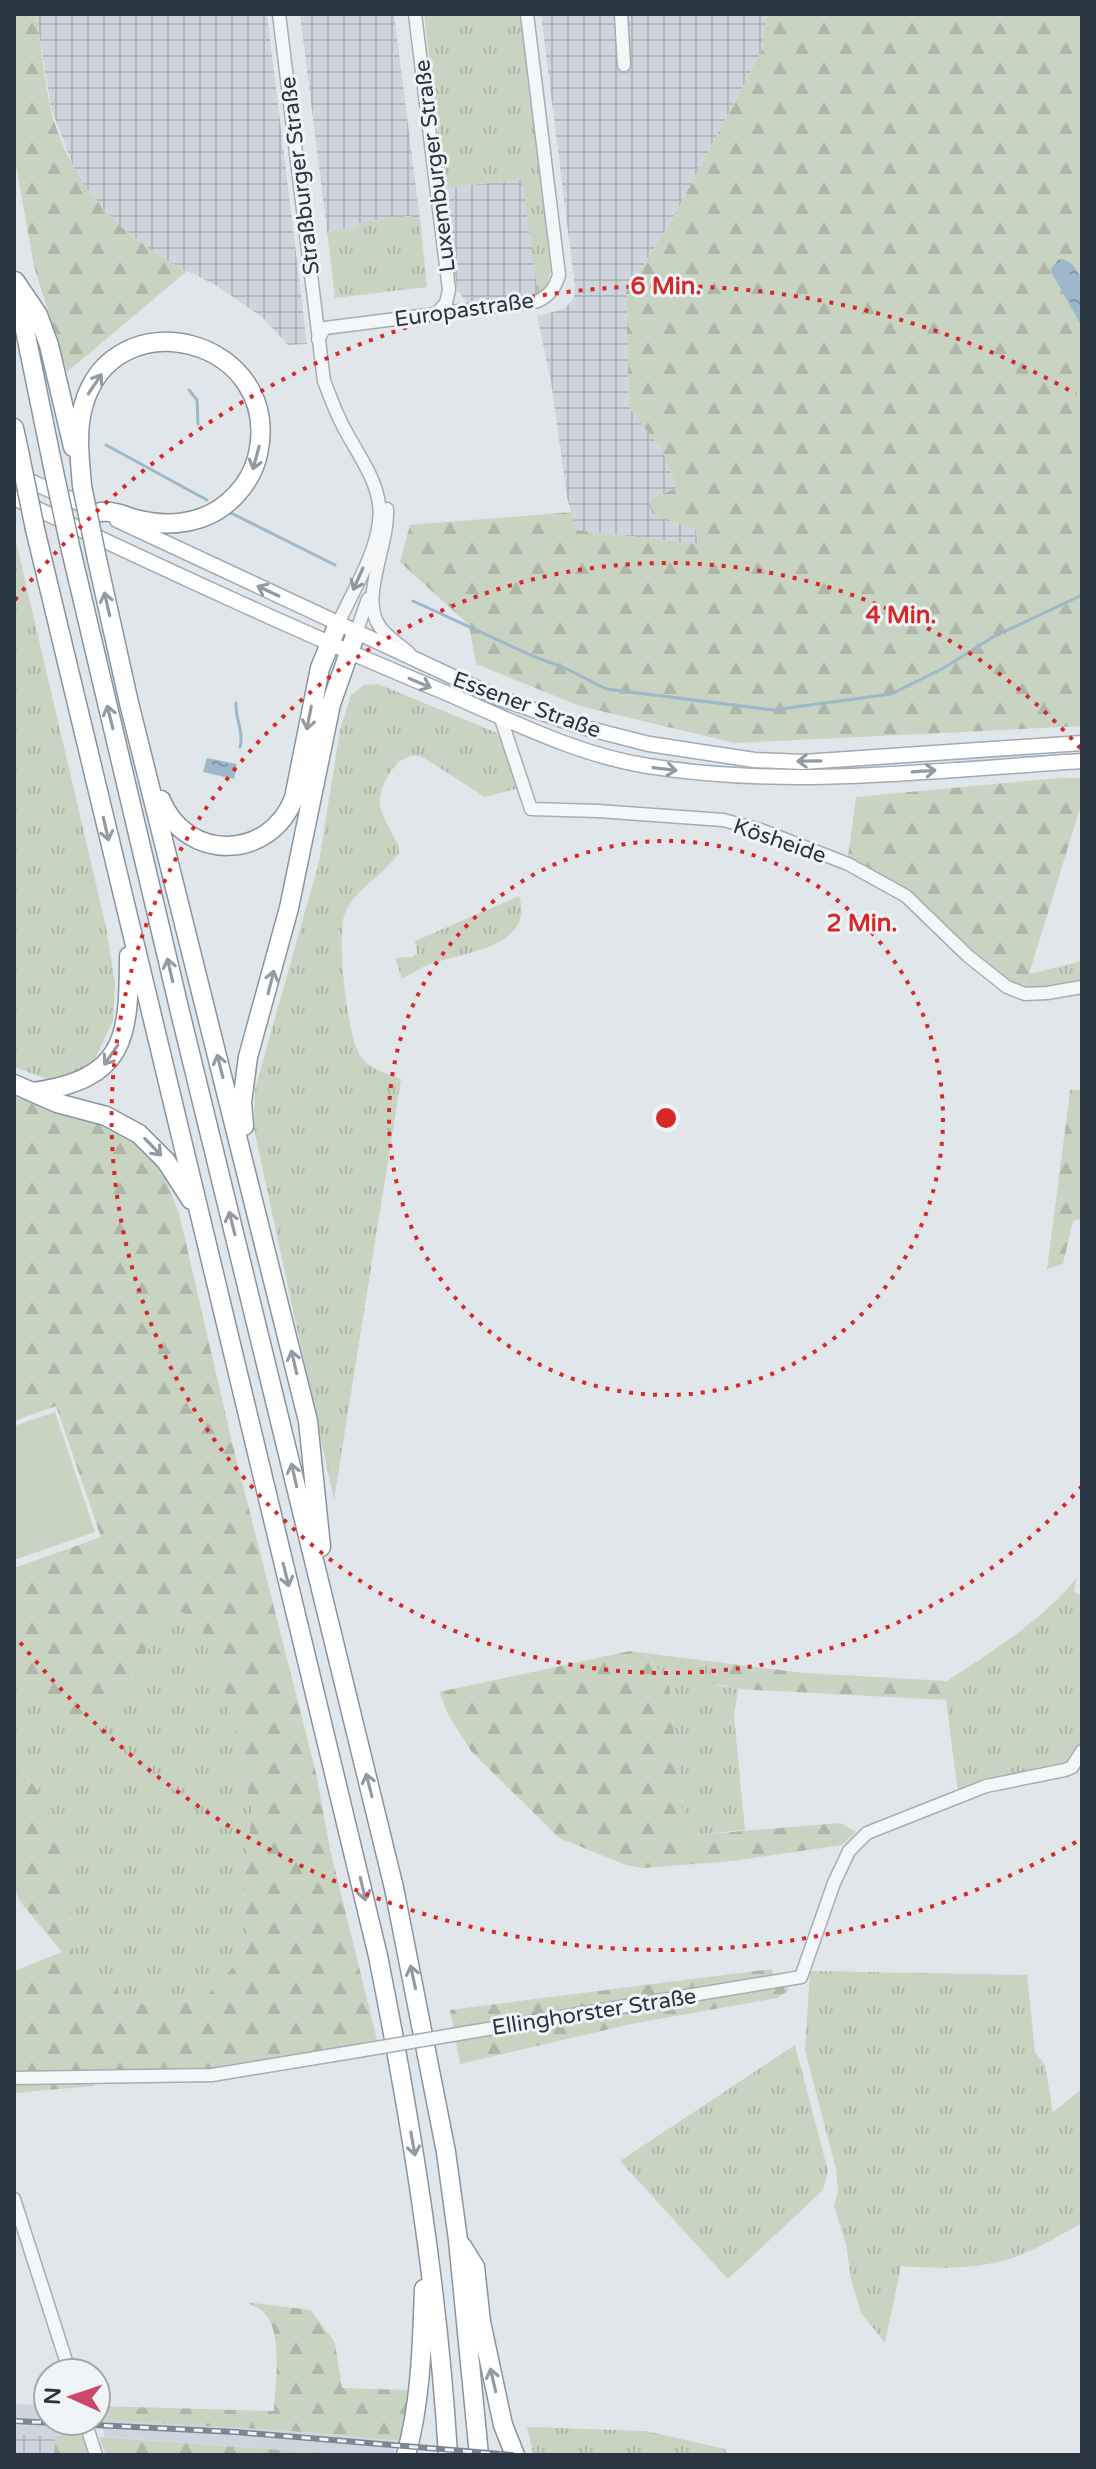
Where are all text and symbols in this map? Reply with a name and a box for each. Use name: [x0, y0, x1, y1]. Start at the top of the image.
street label: Luxemburger Straße: [409, 58, 461, 274]
street label: Straßburger Straße: [275, 75, 325, 277]
text: 6 Min.: [630, 272, 702, 301]
street label: Europastraße: [393, 287, 535, 333]
one-way arrow: [87, 373, 103, 395]
one-way arrow: [248, 445, 263, 471]
one-way arrow: [350, 567, 365, 591]
one-way arrow: [256, 583, 280, 598]
one-way arrow: [99, 591, 114, 617]
text: 4 Min.: [865, 601, 937, 630]
street label: Essener Straße: [449, 666, 604, 744]
one-way arrow: [408, 676, 432, 691]
one-way arrow: [101, 705, 116, 731]
one-way arrow: [301, 705, 316, 730]
one-way arrow: [796, 753, 823, 769]
one-way arrow: [651, 761, 678, 776]
one-way arrow: [910, 763, 937, 778]
street label: Kösheide: [730, 813, 829, 869]
one-way arrow: [99, 815, 114, 841]
text: 2 Min.: [826, 909, 898, 938]
one-way arrow: [162, 958, 177, 984]
one-way arrow: [264, 970, 279, 996]
one-way arrow: [103, 1044, 119, 1066]
one-way arrow: [211, 1053, 226, 1079]
centre of rings: [652, 1104, 680, 1132]
one-way arrow: [143, 1137, 162, 1157]
one-way arrow: [224, 1210, 239, 1236]
one-way arrow: [286, 1350, 301, 1375]
one-way arrow: [286, 1463, 301, 1489]
one-way arrow: [279, 1561, 294, 1587]
one-way arrow: [361, 1773, 376, 1799]
one-way arrow: [356, 1876, 371, 1902]
one-way arrow: [405, 1964, 420, 1990]
street label: Ellinghorster Straße: [490, 1983, 698, 2041]
one-way arrow: [406, 2131, 421, 2156]
north arrow: [32, 2357, 112, 2437]
one-way arrow: [485, 2368, 500, 2394]
text: N: [40, 2387, 66, 2406]

